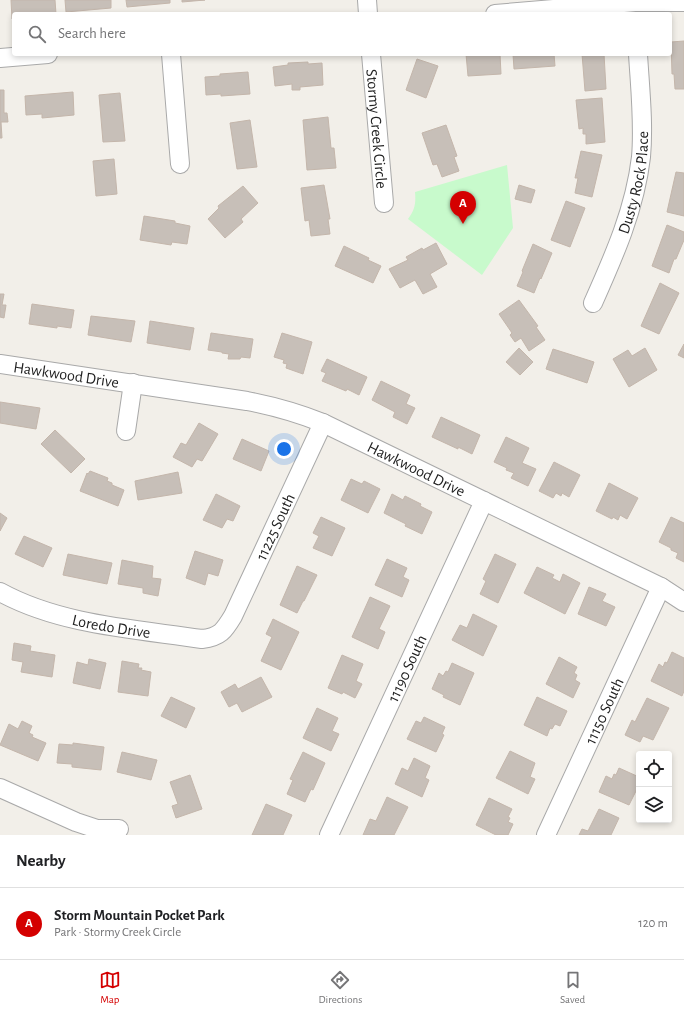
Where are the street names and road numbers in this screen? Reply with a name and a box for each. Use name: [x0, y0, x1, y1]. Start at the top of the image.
street label: Stormy Creek Circle: [363, 68, 390, 189]
street label: Dusty Rock Place: [616, 131, 651, 236]
street label: Hawkwood Drive: [12, 359, 120, 391]
street label: Hawkwood Drive: [365, 439, 468, 500]
street label: 11225 South: [253, 491, 298, 563]
street label: Loredo Drive: [71, 612, 151, 641]
street label: 11190 South: [385, 633, 430, 704]
street label: 11150 South: [582, 676, 627, 747]

